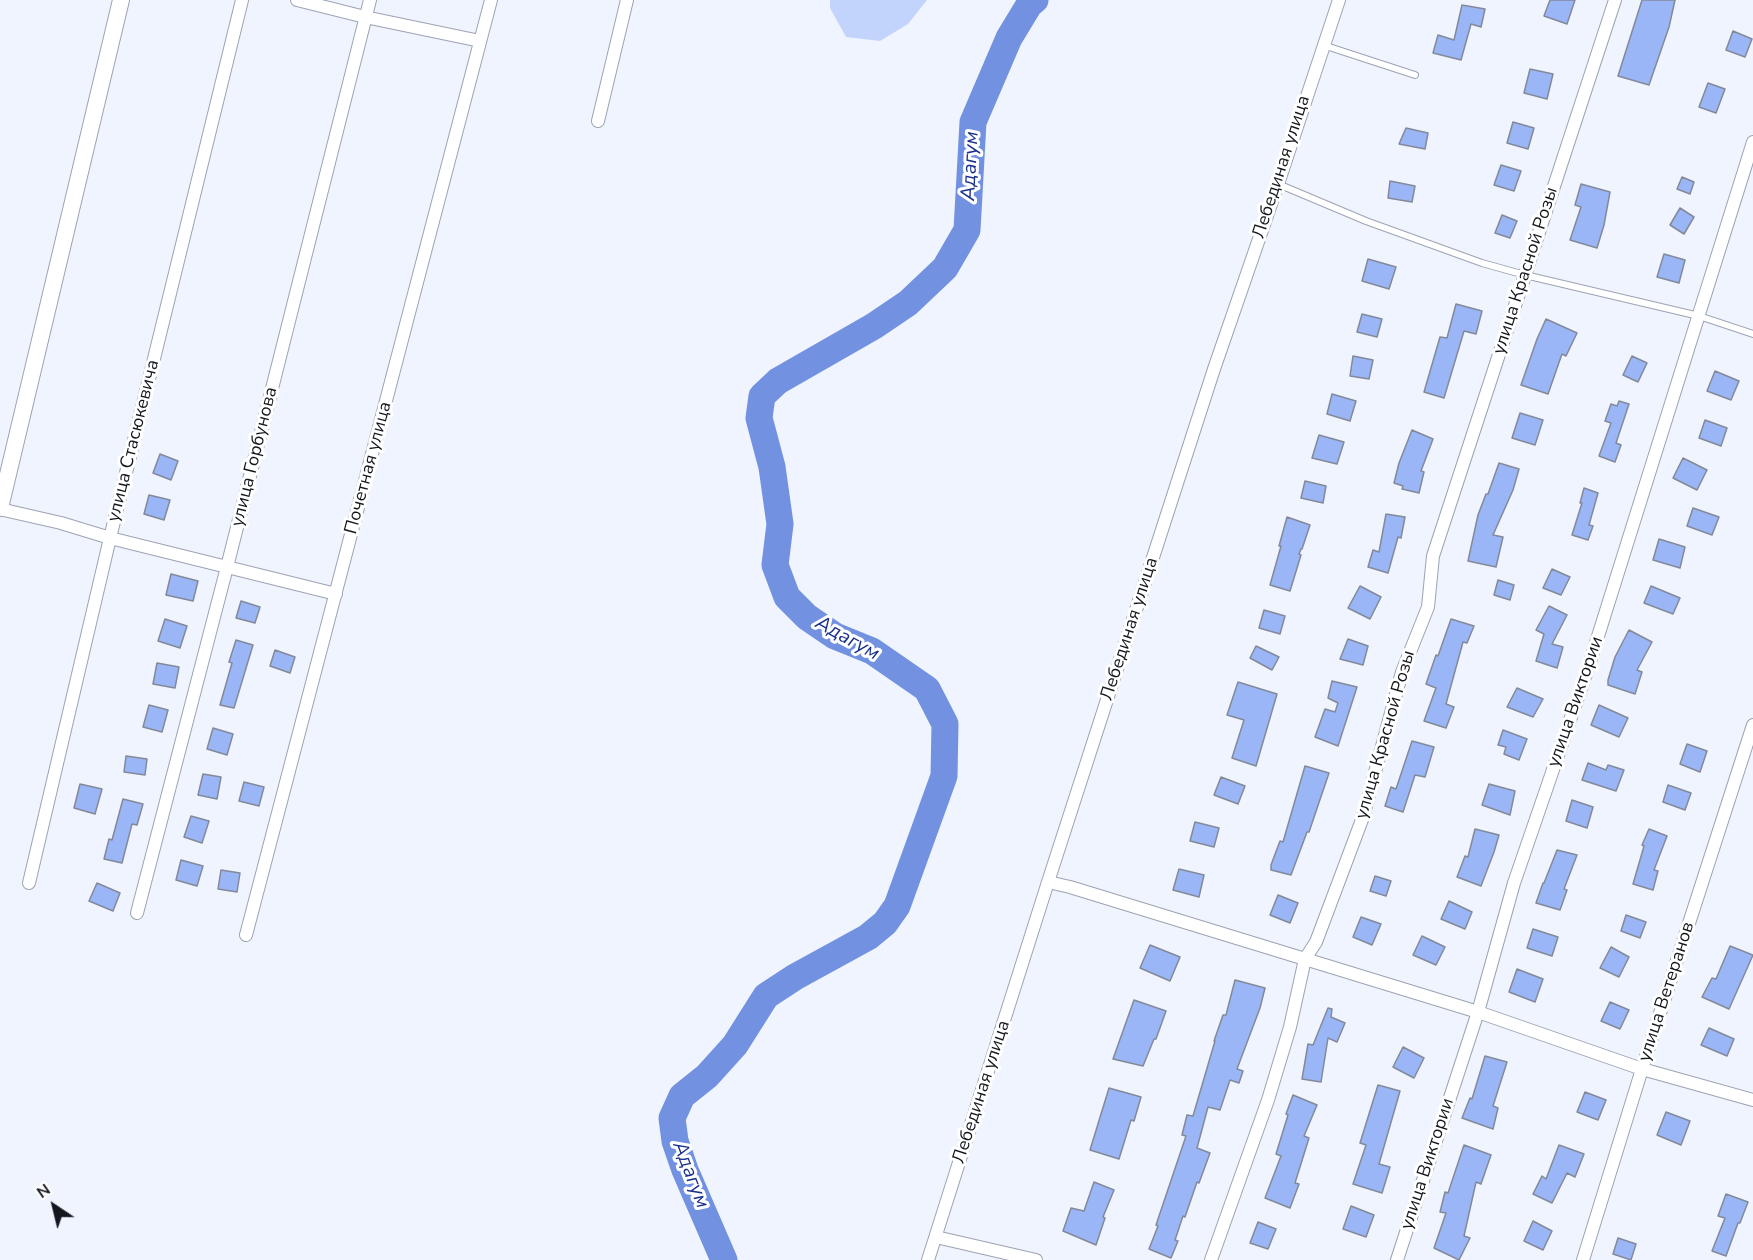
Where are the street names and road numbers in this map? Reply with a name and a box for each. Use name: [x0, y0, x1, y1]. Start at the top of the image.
street label: Лебединая улица: [1249, 93, 1315, 241]
street label: улица Красной Розы: [1489, 185, 1563, 357]
street label: улица Стасюкевича: [103, 358, 165, 524]
street label: улица Горбунова: [227, 385, 283, 529]
street label: Почетная улица: [341, 399, 397, 537]
street label: Лебединая улица: [1097, 555, 1163, 703]
street label: улица Виктории: [1544, 634, 1608, 770]
street label: улица Красной Розы: [1352, 648, 1420, 822]
street label: улица Ветеранов: [1634, 920, 1700, 1064]
street label: Лебединая улица: [949, 1018, 1015, 1166]
street label: улица Виктории: [1397, 1096, 1459, 1232]

